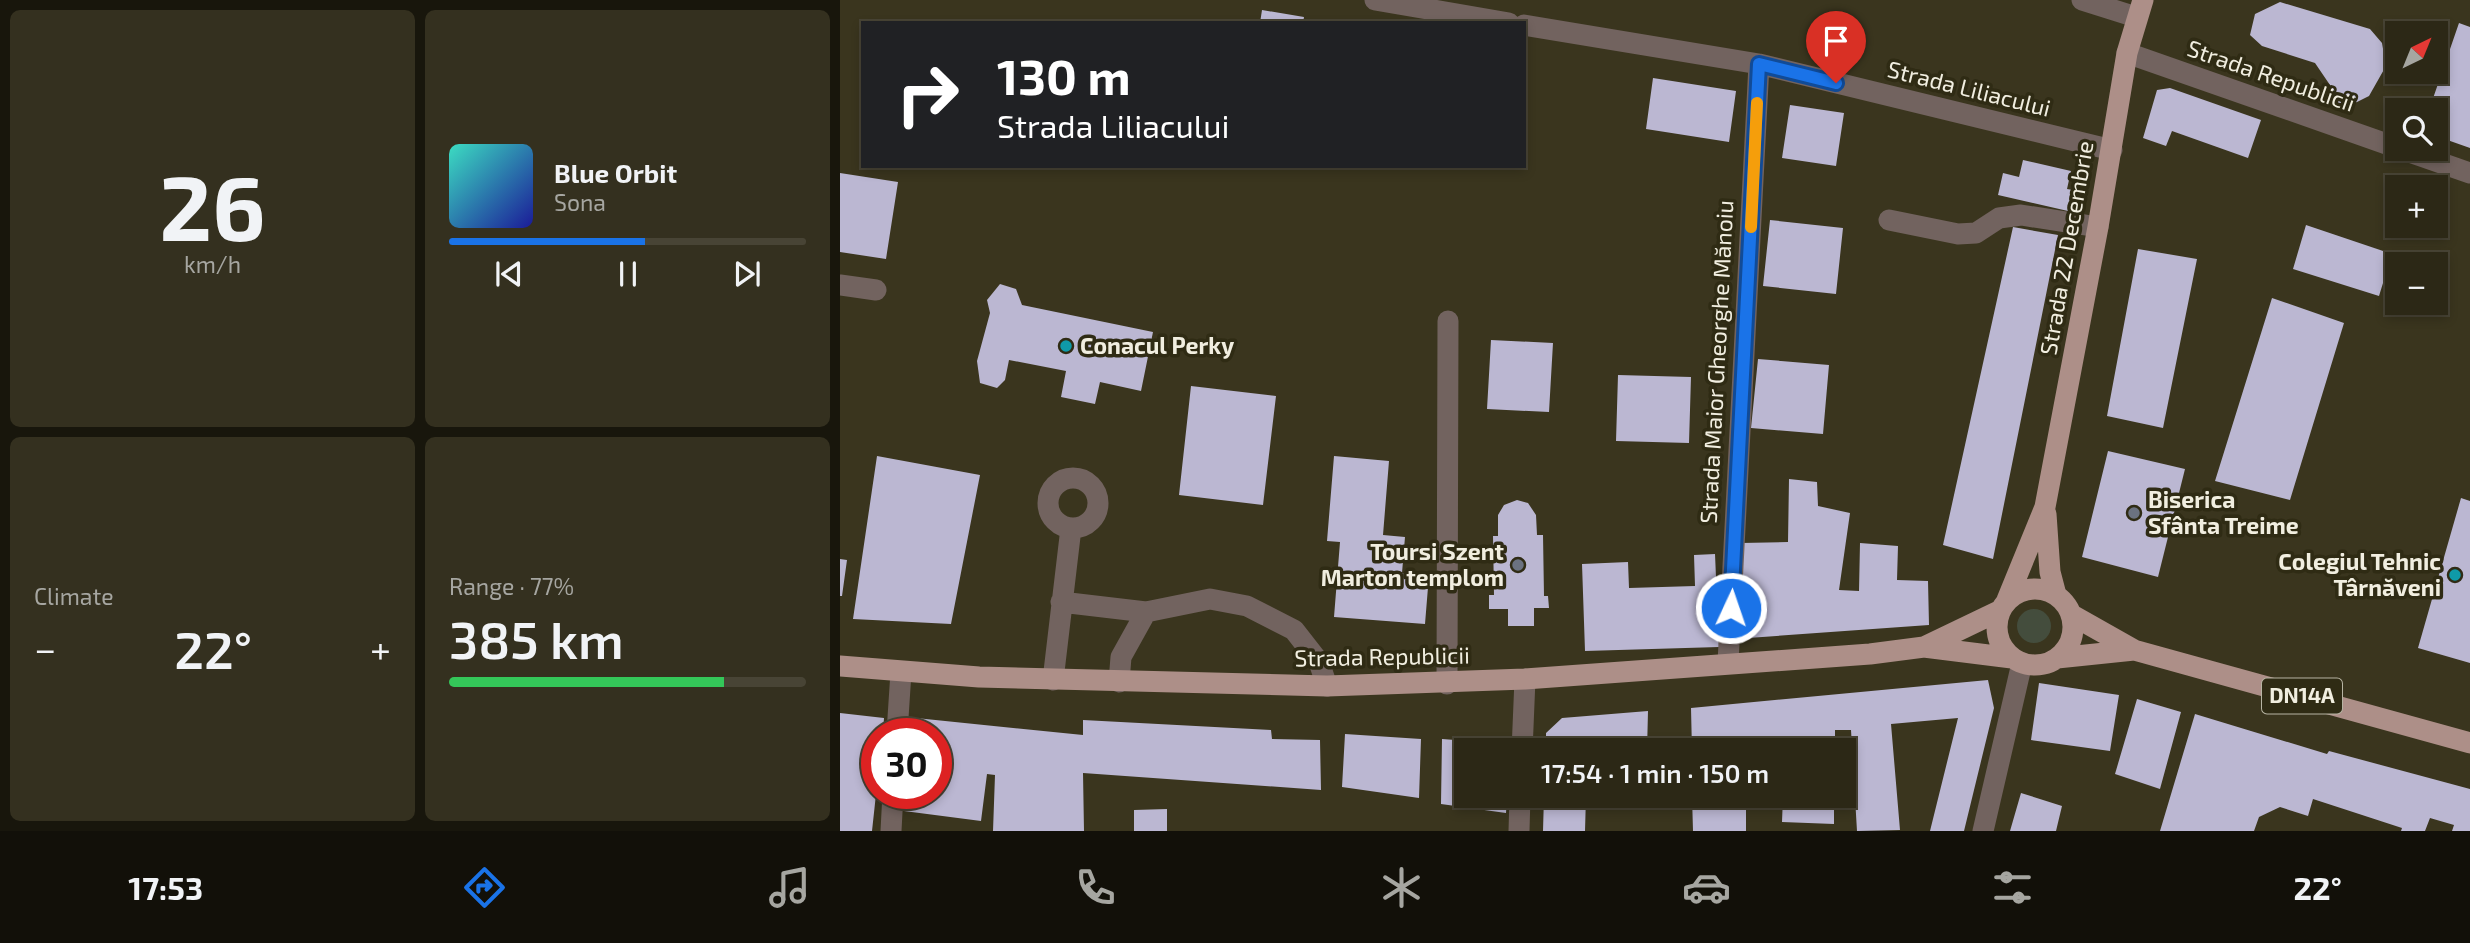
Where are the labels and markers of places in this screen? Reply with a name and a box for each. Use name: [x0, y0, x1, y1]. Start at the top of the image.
pin: [1806, 11, 1866, 83]
place label: Conacul Perky: [1080, 331, 1234, 359]
marker: Conacul Perky: [1058, 338, 1074, 354]
place label: Biserica Sfânta Treime: [2148, 485, 2299, 539]
marker: Biserica Sfânta Treime: [2126, 505, 2142, 521]
place label: Toursi Szent Marton templom: [1321, 537, 1504, 591]
place label: Colegiul Tehnic Târnăveni: [2278, 547, 2441, 601]
marker: Toursi Szent Marton templom: [1510, 557, 1526, 573]
marker: Colegiul Tehnic Târnăveni: [2447, 567, 2463, 583]

